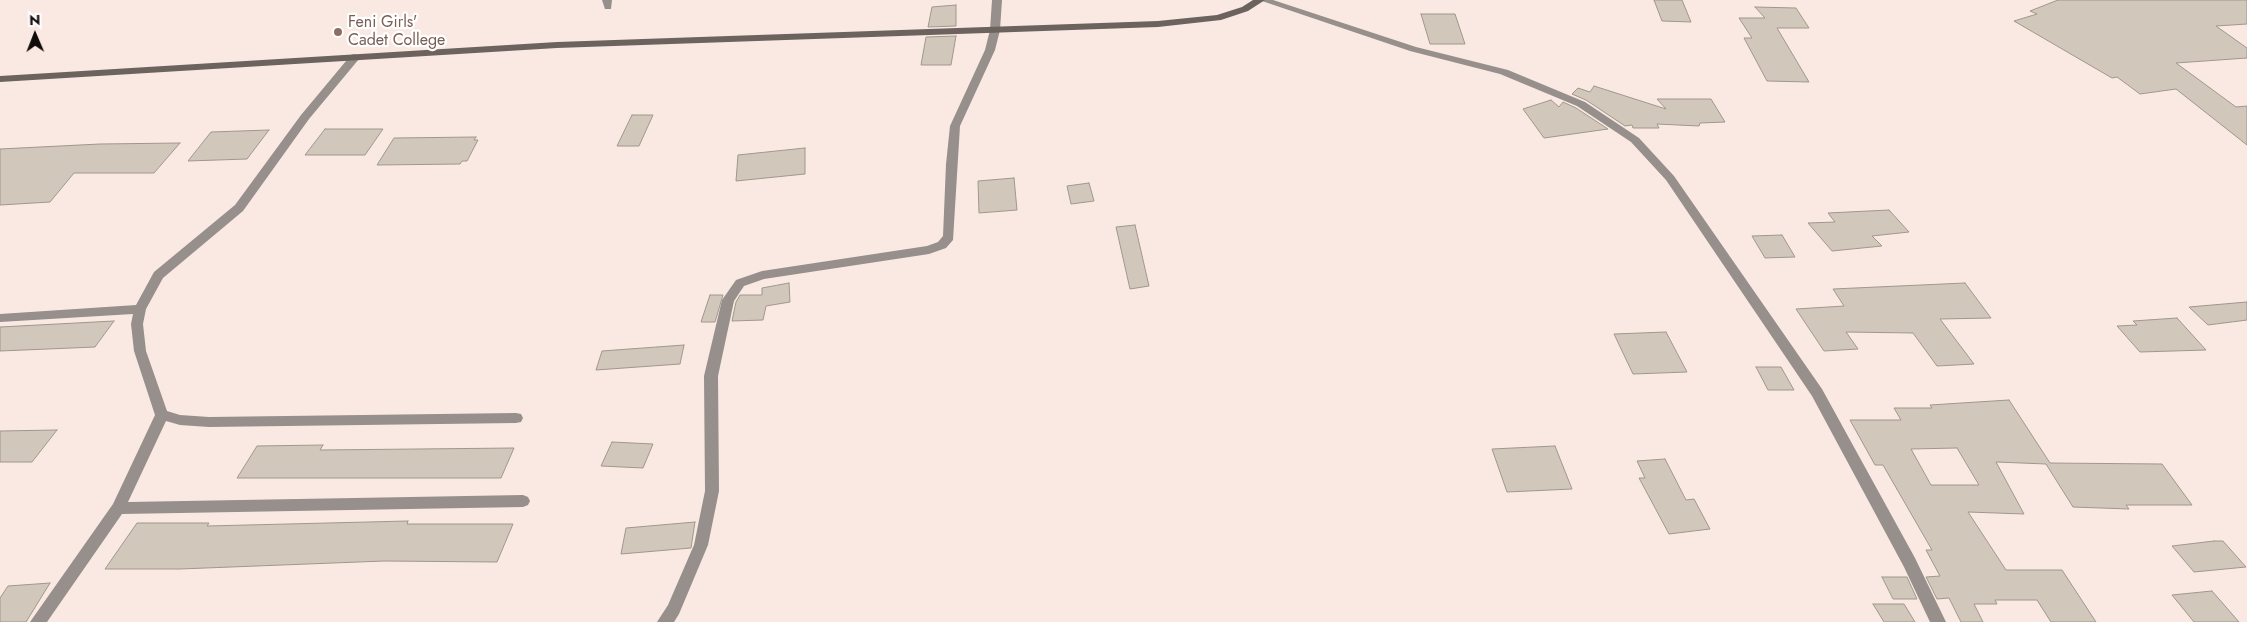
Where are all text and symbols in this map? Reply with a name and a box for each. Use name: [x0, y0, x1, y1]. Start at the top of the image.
north arrow: [10, 10, 60, 60]
text: N: [29, 10, 40, 30]
place label: Feni Girls' Cadet College: [348, 13, 445, 51]
marker: Feni Girls' Cadet College: [332, 26, 344, 38]

